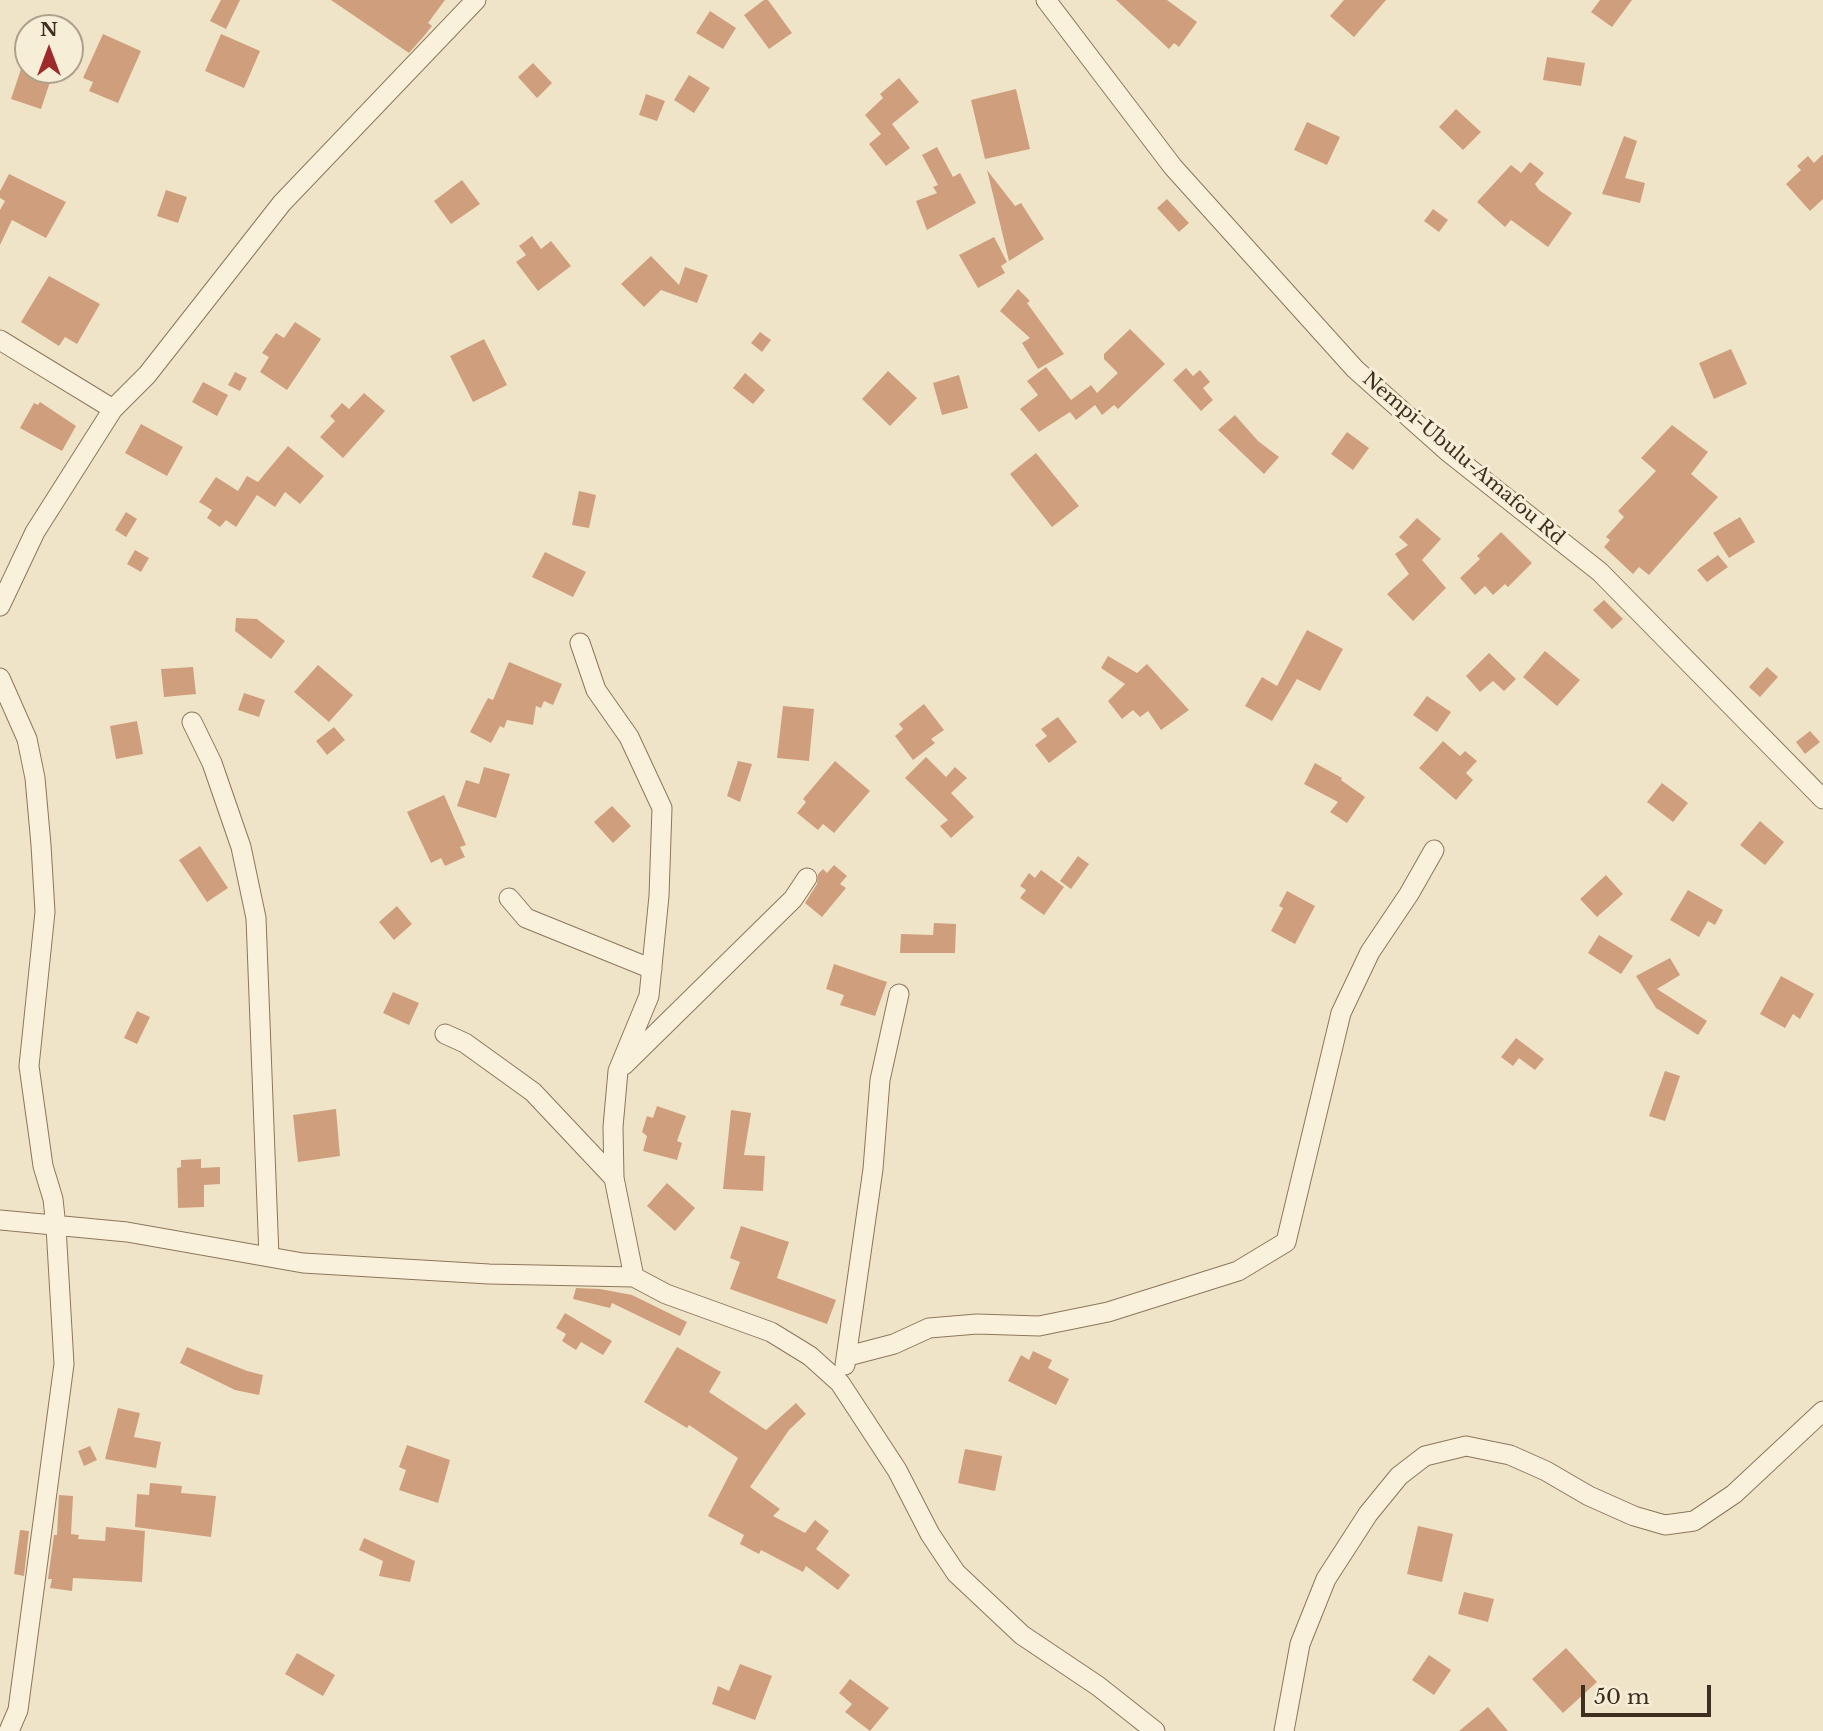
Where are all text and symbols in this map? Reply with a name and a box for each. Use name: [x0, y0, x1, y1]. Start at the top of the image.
north arrow: [14, 14, 84, 84]
text: N: [40, 18, 58, 41]
street label: Nempi-Ubulu-Amafou Rd: [1358, 368, 1568, 550]
scale bar: [1585, 1672, 1714, 1716]
text: 50 m: [1594, 1684, 1649, 1710]

